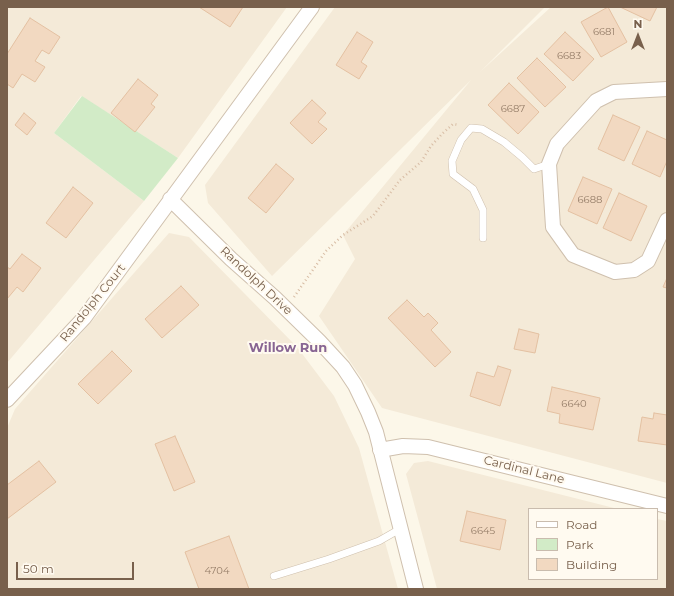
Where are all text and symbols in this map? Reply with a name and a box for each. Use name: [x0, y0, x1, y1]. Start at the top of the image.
north arrow: [618, 16, 658, 56]
text: N: [634, 17, 642, 31]
house number: 6681: [593, 26, 615, 38]
house number: 6683: [557, 50, 581, 62]
house number: 6687: [501, 103, 525, 115]
house number: 6688: [578, 194, 602, 206]
street label: Randolph Drive: [217, 244, 295, 318]
street label: Randolph Court: [57, 261, 129, 345]
district label: Willow Run: [249, 340, 327, 356]
house number: 6640: [561, 398, 587, 410]
street label: Cardinal Lane: [482, 453, 566, 487]
legend: [528, 508, 658, 580]
text: Road: [566, 517, 597, 532]
house number: 6645: [471, 525, 495, 537]
text: Park: [566, 537, 593, 552]
scale bar: [18, 554, 136, 580]
text: Building: [566, 557, 617, 572]
text: 50 m: [23, 561, 54, 576]
house number: 4704: [204, 565, 230, 577]

